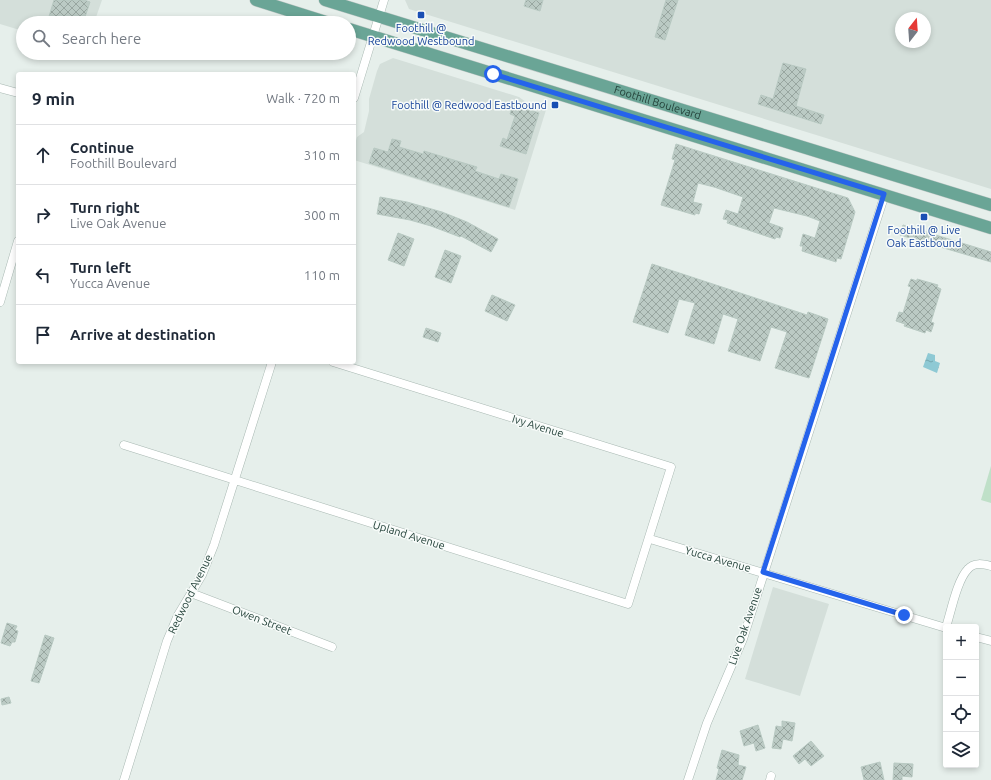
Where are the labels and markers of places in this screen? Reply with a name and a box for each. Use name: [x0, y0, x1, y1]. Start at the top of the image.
marker: Foothill @ Redwood Westbound: [416, 10, 426, 20]
place label: Foothill @ Redwood Westbound: [368, 22, 474, 47]
place label: Foothill @ Redwood Eastbound: [391, 99, 547, 111]
marker: Foothill @ Redwood Eastbound: [550, 100, 560, 110]
marker: Foothill @ Live Oak Eastbound: [919, 212, 929, 222]
place label: Foothill @ Live Oak Eastbound: [886, 224, 962, 249]

